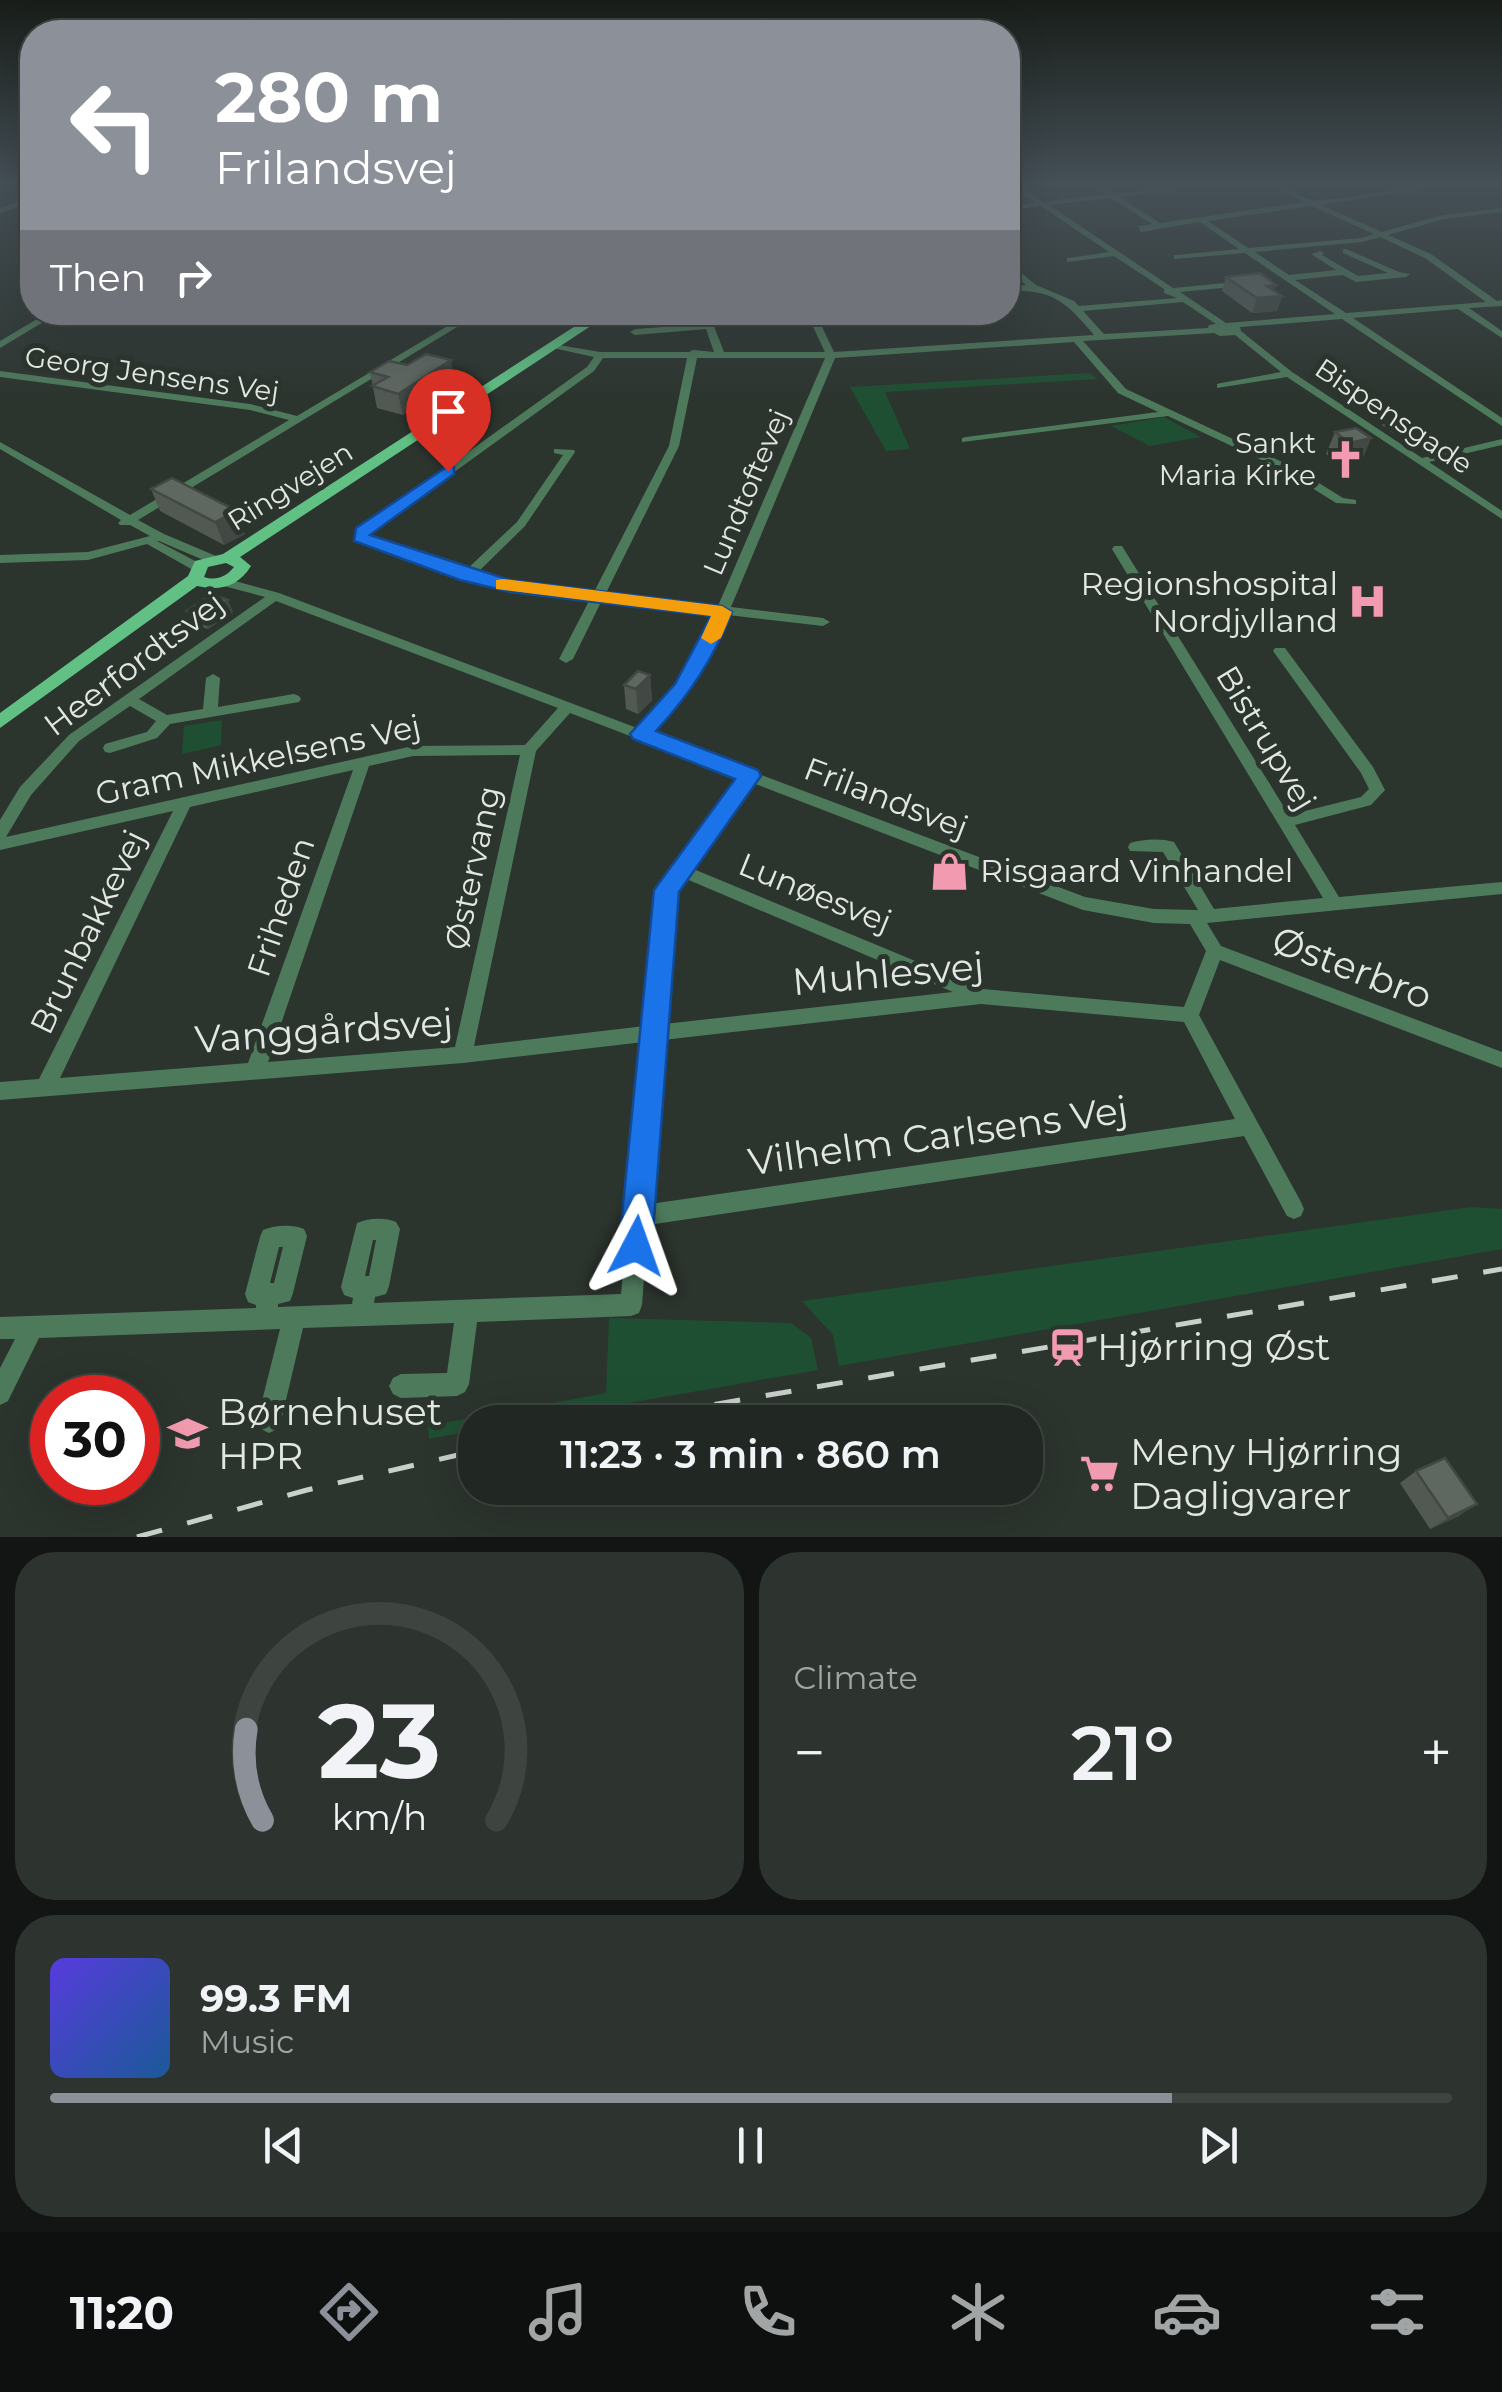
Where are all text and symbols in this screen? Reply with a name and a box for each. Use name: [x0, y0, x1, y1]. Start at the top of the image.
text: 280 m: [215, 54, 443, 140]
icon: left: [50, 60, 180, 190]
text: Frilandsvej: [215, 140, 457, 195]
icon: right: [166, 250, 221, 305]
text: Then: [50, 254, 146, 301]
street label: Georg Jensens Vej: [23, 339, 281, 409]
street label: Bispensgade: [1309, 351, 1479, 481]
pin: [406, 369, 491, 472]
icon: arrive: [421, 384, 476, 439]
street label: Lundtoftevej: [696, 404, 796, 580]
place label: Sankt Maria Kirke: [1159, 426, 1316, 492]
street label: Ringvejen: [221, 434, 359, 538]
church icon: Sankt Maria Kirke: [1325, 438, 1367, 480]
place label: Regionshospital Nordjylland: [1081, 564, 1338, 640]
hospital icon: Regionshospital Nordjylland: [1347, 581, 1389, 623]
street label: Heerfordtsvej: [36, 583, 231, 744]
street label: Bistrupvej: [1208, 658, 1325, 817]
street label: Gram Mikkelsens Vej: [92, 706, 424, 813]
street label: Frilandsvej: [799, 749, 973, 847]
street label: Østervang: [436, 782, 509, 953]
street label: Brunbakkevej: [21, 824, 154, 1040]
street label: Friheden: [239, 832, 323, 982]
street label: Lunøesvej: [733, 844, 897, 941]
shop icon: Risgaard Vinhandel: [929, 850, 971, 892]
place label: Risgaard Vinhandel: [980, 851, 1293, 890]
street label: Østerbro: [1266, 916, 1439, 1019]
street label: Muhlesvej: [790, 942, 986, 1005]
street label: Vanggårdsvej: [193, 998, 455, 1063]
street label: Vilhelm Carlsens Vej: [745, 1086, 1131, 1185]
position arrow: [584, 1194, 688, 1298]
place label: Hjørring Øst: [1097, 1323, 1331, 1370]
station icon: Hjørring Øst: [1046, 1326, 1088, 1368]
speed limit sign: 30: [30, 1375, 160, 1505]
place label: Børnehuset HPR: [218, 1388, 442, 1479]
school or university icon: Børnehuset HPR: [167, 1413, 209, 1455]
place label: Meny Hjørring Dagligvarer: [1130, 1428, 1402, 1519]
text: 11:23 · 3 min · 860 m: [560, 1431, 941, 1478]
supermarket icon: Meny Hjørring Dagligvarer: [1079, 1453, 1121, 1495]
text: Climate: [794, 1658, 918, 1697]
text: 23: [318, 1677, 441, 1804]
text: 21°: [1071, 1707, 1175, 1799]
text: −: [794, 1719, 825, 1786]
text: +: [1420, 1719, 1452, 1786]
text: km/h: [332, 1795, 427, 1839]
text: 99.3 FM: [200, 1975, 352, 2022]
text: Music: [200, 2022, 294, 2061]
icon: previous: [256, 2118, 311, 2173]
icon: pause: [723, 2118, 778, 2173]
icon: next: [1191, 2118, 1246, 2173]
icon: directions: [314, 2277, 384, 2347]
icon: music: [523, 2277, 593, 2347]
icon: phone: [733, 2277, 803, 2347]
icon: climate: [943, 2277, 1013, 2347]
icon: car: [1152, 2277, 1222, 2347]
icon: filters: [1362, 2277, 1432, 2347]
text: 11:20: [70, 2285, 174, 2340]

